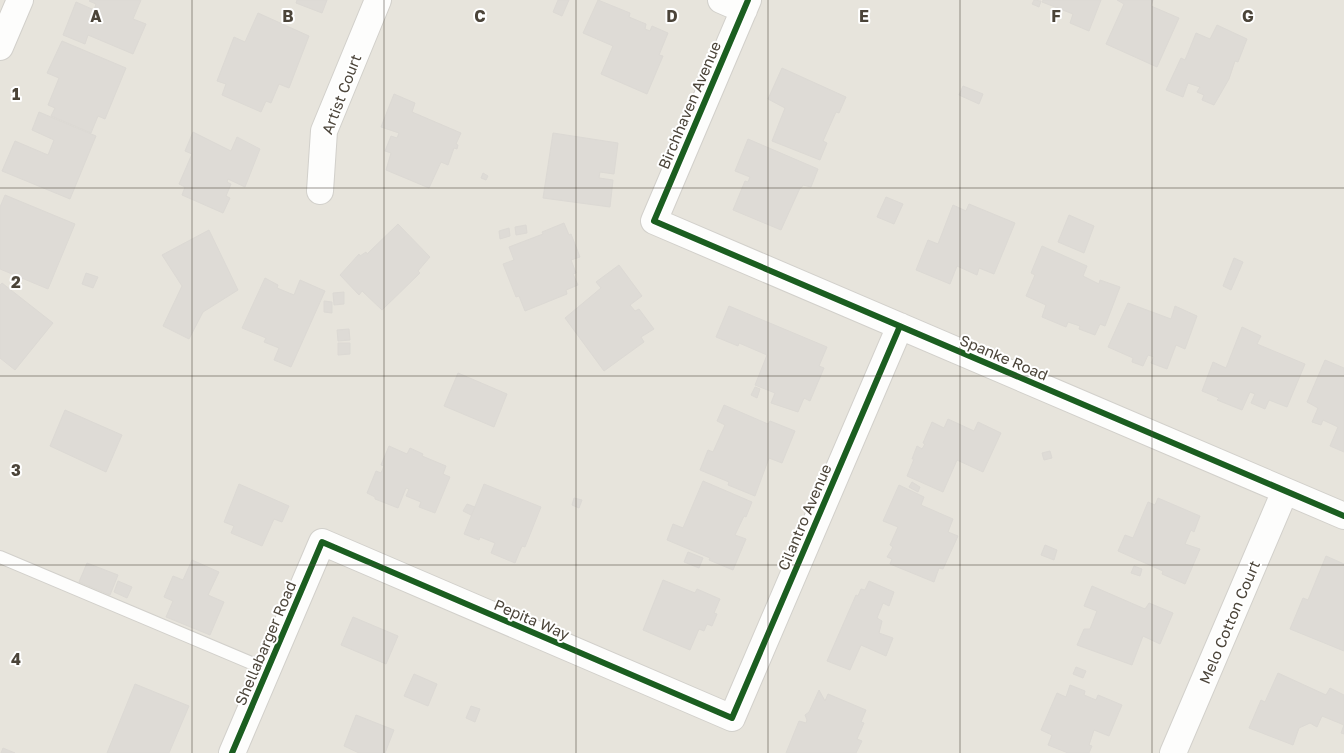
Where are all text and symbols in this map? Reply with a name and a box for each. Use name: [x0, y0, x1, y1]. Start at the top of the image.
text: A: [90, 6, 102, 26]
text: B: [282, 6, 294, 26]
text: C: [474, 6, 486, 26]
text: D: [666, 6, 678, 26]
text: E: [859, 6, 869, 26]
text: F: [1051, 6, 1061, 26]
text: G: [1242, 6, 1254, 26]
street label: Birchhaven Avenue: [654, 38, 724, 172]
street label: Artist Court: [317, 51, 365, 137]
text: 1: [12, 84, 20, 104]
text: 2: [11, 272, 21, 292]
street label: Spanke Road: [957, 330, 1051, 384]
text: 3: [11, 460, 21, 480]
street label: Cilantro Avenue: [773, 461, 835, 573]
street label: Melo Cotton Court: [1195, 558, 1263, 686]
street label: Shellabarger Road: [231, 578, 299, 708]
street label: Pepita Way: [492, 595, 573, 643]
text: 4: [11, 649, 21, 669]

